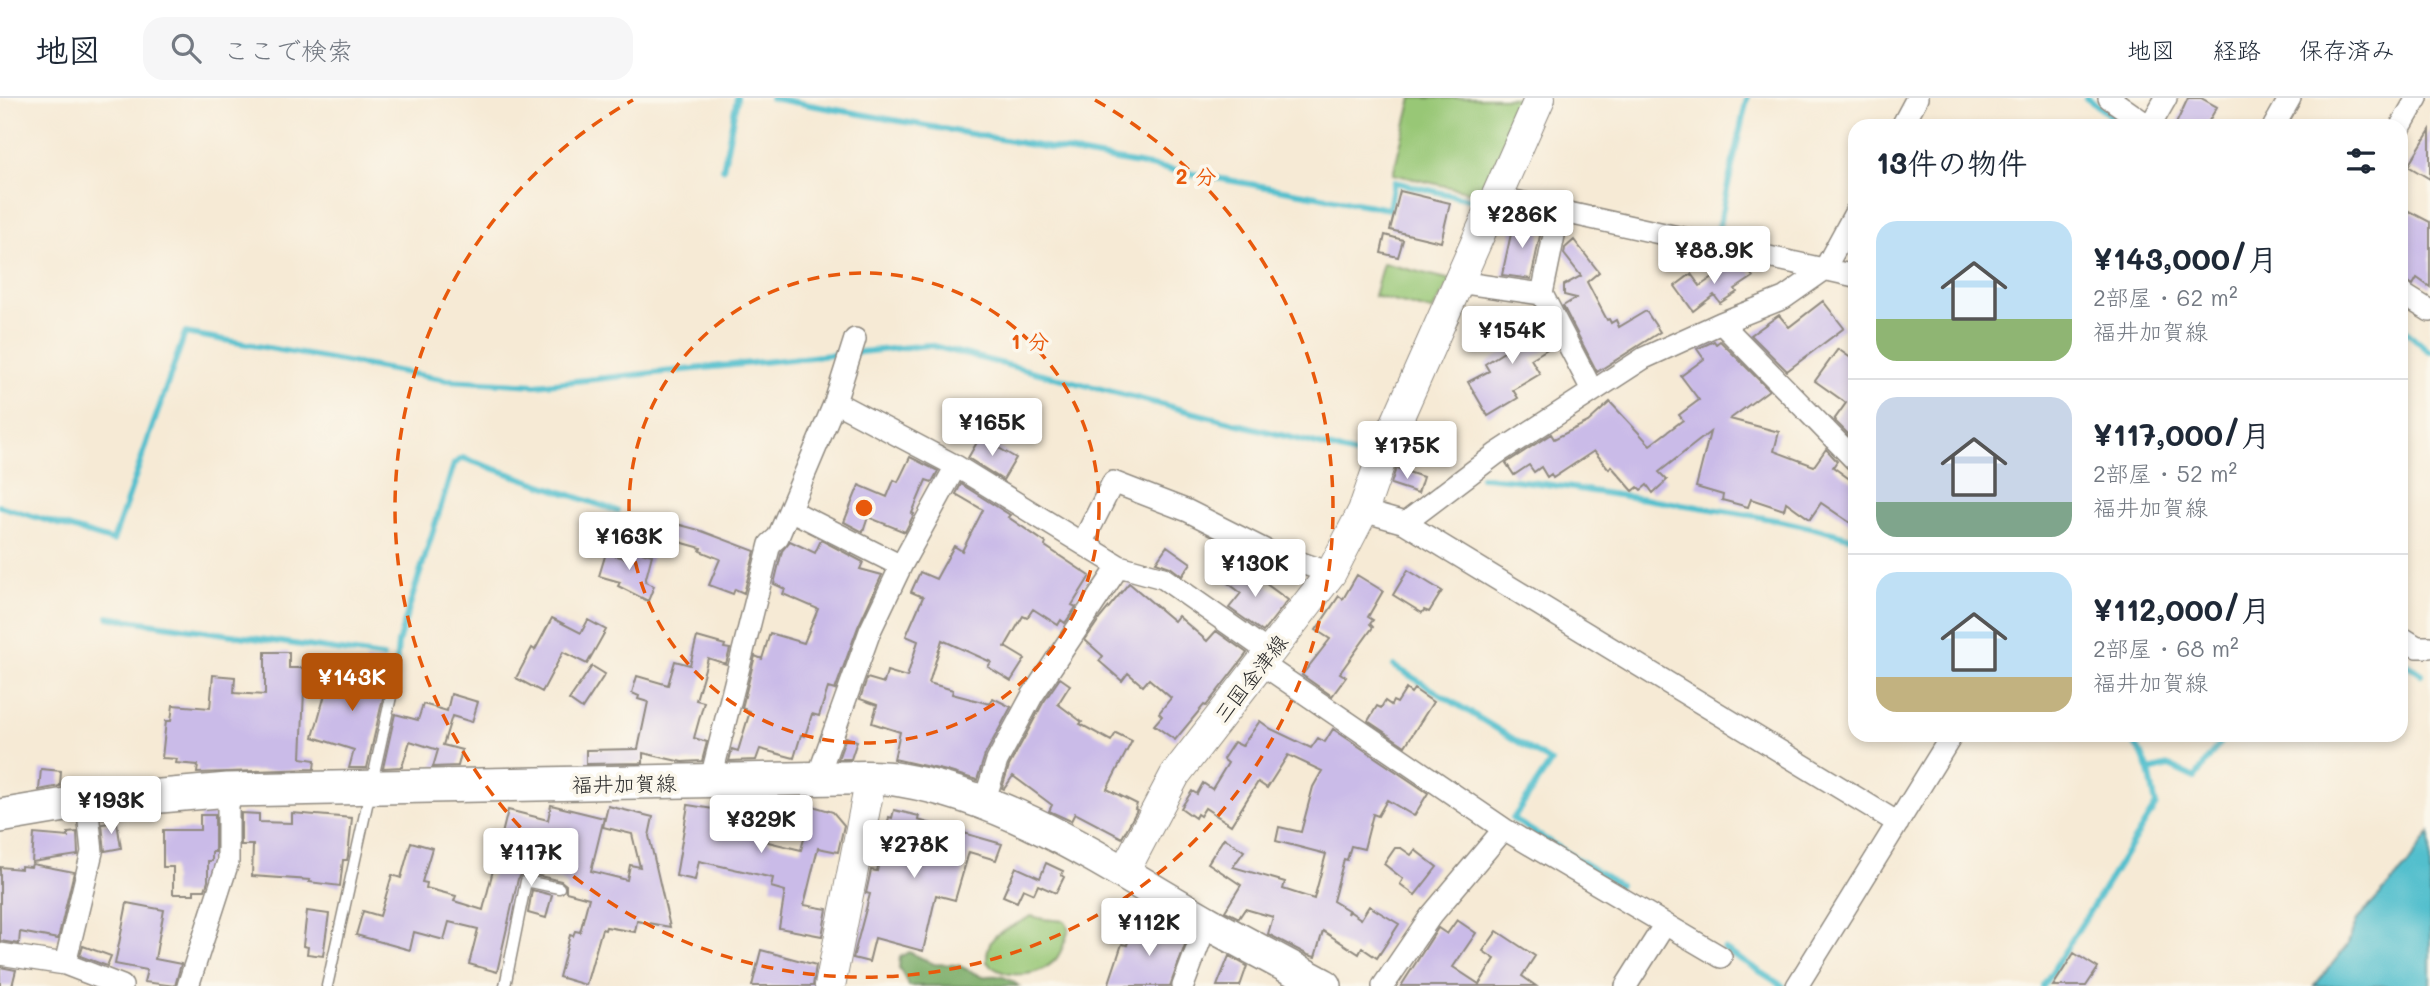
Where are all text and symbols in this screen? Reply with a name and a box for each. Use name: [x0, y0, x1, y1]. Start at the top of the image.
search box: [143, 17, 633, 80]
text: 地図: [35, 27, 101, 70]
icon: search: [167, 29, 205, 67]
text: ここで検索: [223, 33, 353, 67]
text: 地図: [2127, 34, 2175, 65]
text: 経路: [2213, 34, 2261, 65]
text: 保存済み: [2299, 34, 2395, 65]
text: 13件の物件: [1876, 142, 2027, 182]
icon: filters: [2342, 142, 2380, 180]
text: 2 分: [1176, 162, 1216, 189]
pin: ¥286K: [1473, 190, 1571, 250]
text: ¥286K: [1486, 198, 1558, 228]
pin: ¥88.9K: [1657, 226, 1771, 286]
text: ¥88.9K: [1674, 234, 1754, 264]
text: ¥143,000/月: [2093, 238, 2278, 278]
icon: home: [1932, 249, 2016, 333]
text: 2部屋 · 62 m²: [2093, 282, 2238, 312]
pin: ¥154K: [1463, 306, 1561, 366]
text: ¥154K: [1478, 314, 1546, 344]
text: 福井加賀線: [2093, 316, 2208, 346]
text: 1 分: [1011, 327, 1049, 354]
pin: ¥165K: [943, 398, 1041, 458]
text: ¥165K: [958, 406, 1026, 436]
text: ¥117,000/月: [2093, 414, 2271, 454]
pin: ¥175K: [1358, 422, 1456, 481]
icon: home: [1932, 425, 2016, 509]
text: ¥175K: [1374, 429, 1440, 459]
text: 2部屋 · 52 m²: [2093, 458, 2237, 488]
text: 福井加賀線: [2093, 492, 2208, 522]
centre of rings: [852, 496, 876, 520]
pin: ¥163K: [580, 512, 678, 572]
text: ¥163K: [595, 520, 663, 550]
pin: ¥130K: [1206, 540, 1304, 599]
text: ¥130K: [1221, 547, 1289, 577]
text: ¥112,000/月: [2093, 589, 2271, 629]
icon: home: [1932, 600, 2016, 684]
street label: 三国金津線: [1207, 628, 1293, 728]
text: 2部屋 · 68 m²: [2093, 633, 2239, 663]
pin: ¥143K: [303, 654, 401, 713]
text: ¥143K: [318, 661, 386, 691]
text: 福井加賀線: [2093, 667, 2208, 697]
street label: 福井加賀線: [571, 769, 677, 797]
pin: ¥193K: [62, 776, 160, 836]
text: ¥193K: [77, 784, 145, 814]
pin: ¥329K: [712, 796, 810, 855]
text: ¥329K: [726, 803, 796, 833]
pin: ¥278K: [865, 820, 963, 880]
pin: ¥117K: [482, 828, 580, 888]
text: ¥278K: [879, 828, 949, 858]
text: ¥117K: [499, 836, 563, 866]
pin: ¥112K: [1100, 898, 1198, 958]
text: ¥112K: [1117, 906, 1181, 936]

